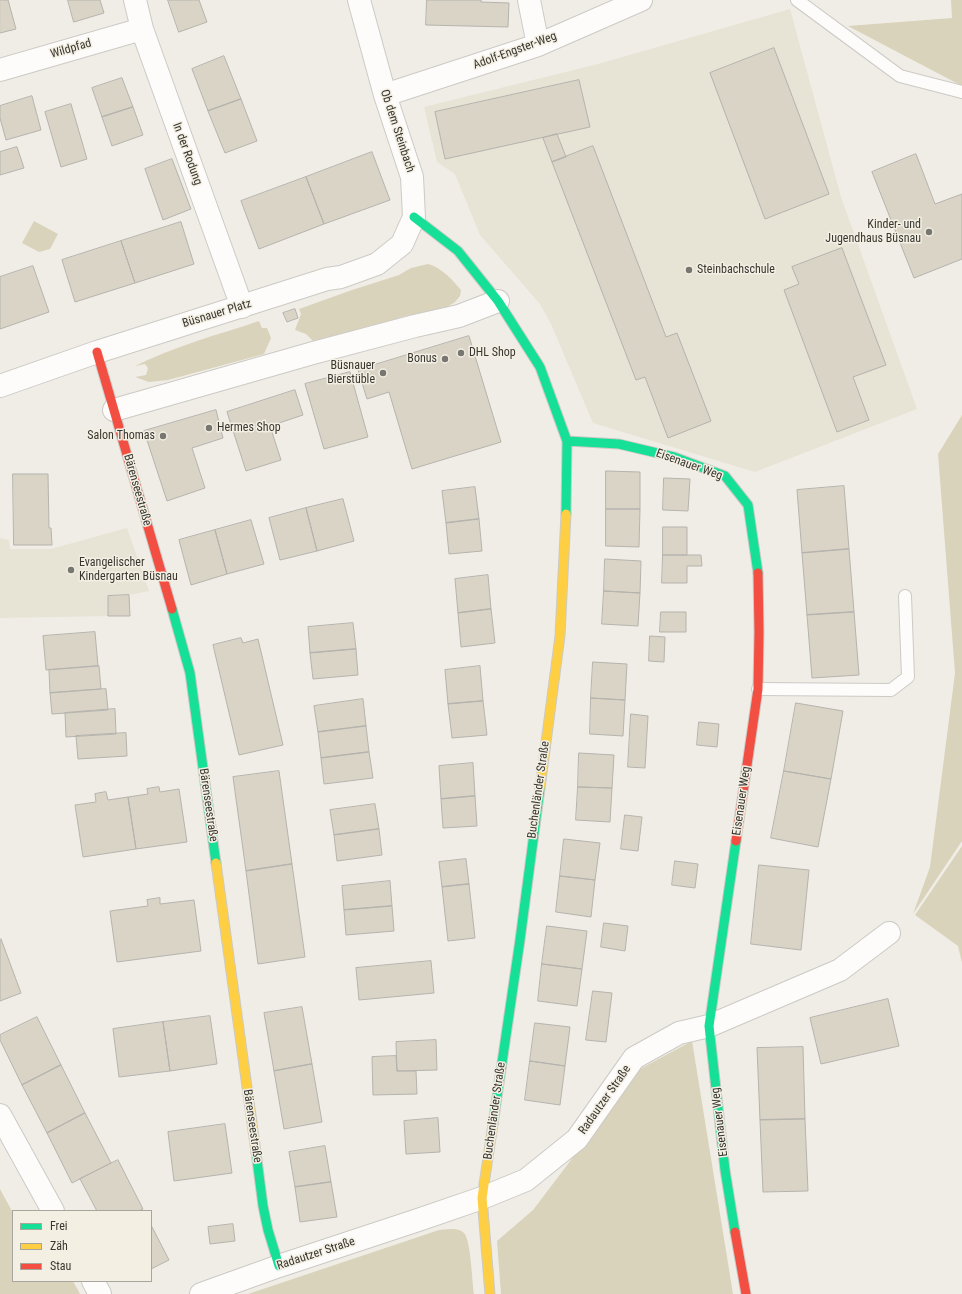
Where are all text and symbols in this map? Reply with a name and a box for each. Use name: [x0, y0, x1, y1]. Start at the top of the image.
street label: Adolf-Engster-Weg: [471, 29, 559, 73]
street label: Wildpfad: [49, 36, 93, 62]
street label: Ob dem Steinbach: [377, 88, 417, 174]
street label: In der Rodung: [169, 121, 205, 187]
place label: Kinder- und Jugendhaus Büsnau: [825, 218, 921, 246]
marker: Kinder- und Jugendhaus Büsnau: [924, 227, 934, 237]
place label: Steinbachschule: [697, 263, 775, 277]
marker: Steinbachschule: [684, 265, 694, 275]
street label: Büsnauer Platz: [181, 297, 253, 331]
place label: DHL Shop: [469, 346, 516, 360]
marker: DHL Shop: [456, 348, 466, 358]
place label: Bonus: [407, 352, 437, 366]
marker: Bonus: [440, 354, 450, 364]
place label: Büsnauer Bierstüble: [327, 359, 375, 387]
marker: Büsnauer Bierstüble: [378, 368, 388, 378]
place label: Hermes Shop: [217, 421, 281, 435]
marker: Hermes Shop: [204, 423, 214, 433]
place label: Salon Thomas: [87, 429, 155, 443]
marker: Salon Thomas: [158, 431, 168, 441]
street label: Eisenauer Weg: [654, 446, 724, 484]
street label: Bärenseestraße: [120, 452, 154, 528]
place label: Evangelischer Kindergarten Büsnau: [79, 556, 178, 584]
marker: Evangelischer Kindergarten Büsnau: [66, 565, 76, 575]
street label: Buchenländer Straße: [525, 740, 553, 840]
street label: Eisenauer Weg: [730, 765, 754, 837]
street label: Bärenseestraße: [196, 767, 220, 843]
street label: Buchenländer Straße: [481, 1061, 509, 1161]
street label: Radautzer Straße: [576, 1063, 634, 1137]
street label: Eisenauer Weg: [709, 1087, 731, 1157]
street label: Bärenseestraße: [240, 1088, 264, 1164]
legend: [12, 1210, 152, 1282]
text: Frei: [50, 1219, 68, 1233]
street label: Radautzer Straße: [275, 1235, 357, 1273]
text: Zäh: [50, 1239, 68, 1253]
text: Stau: [50, 1259, 71, 1273]

